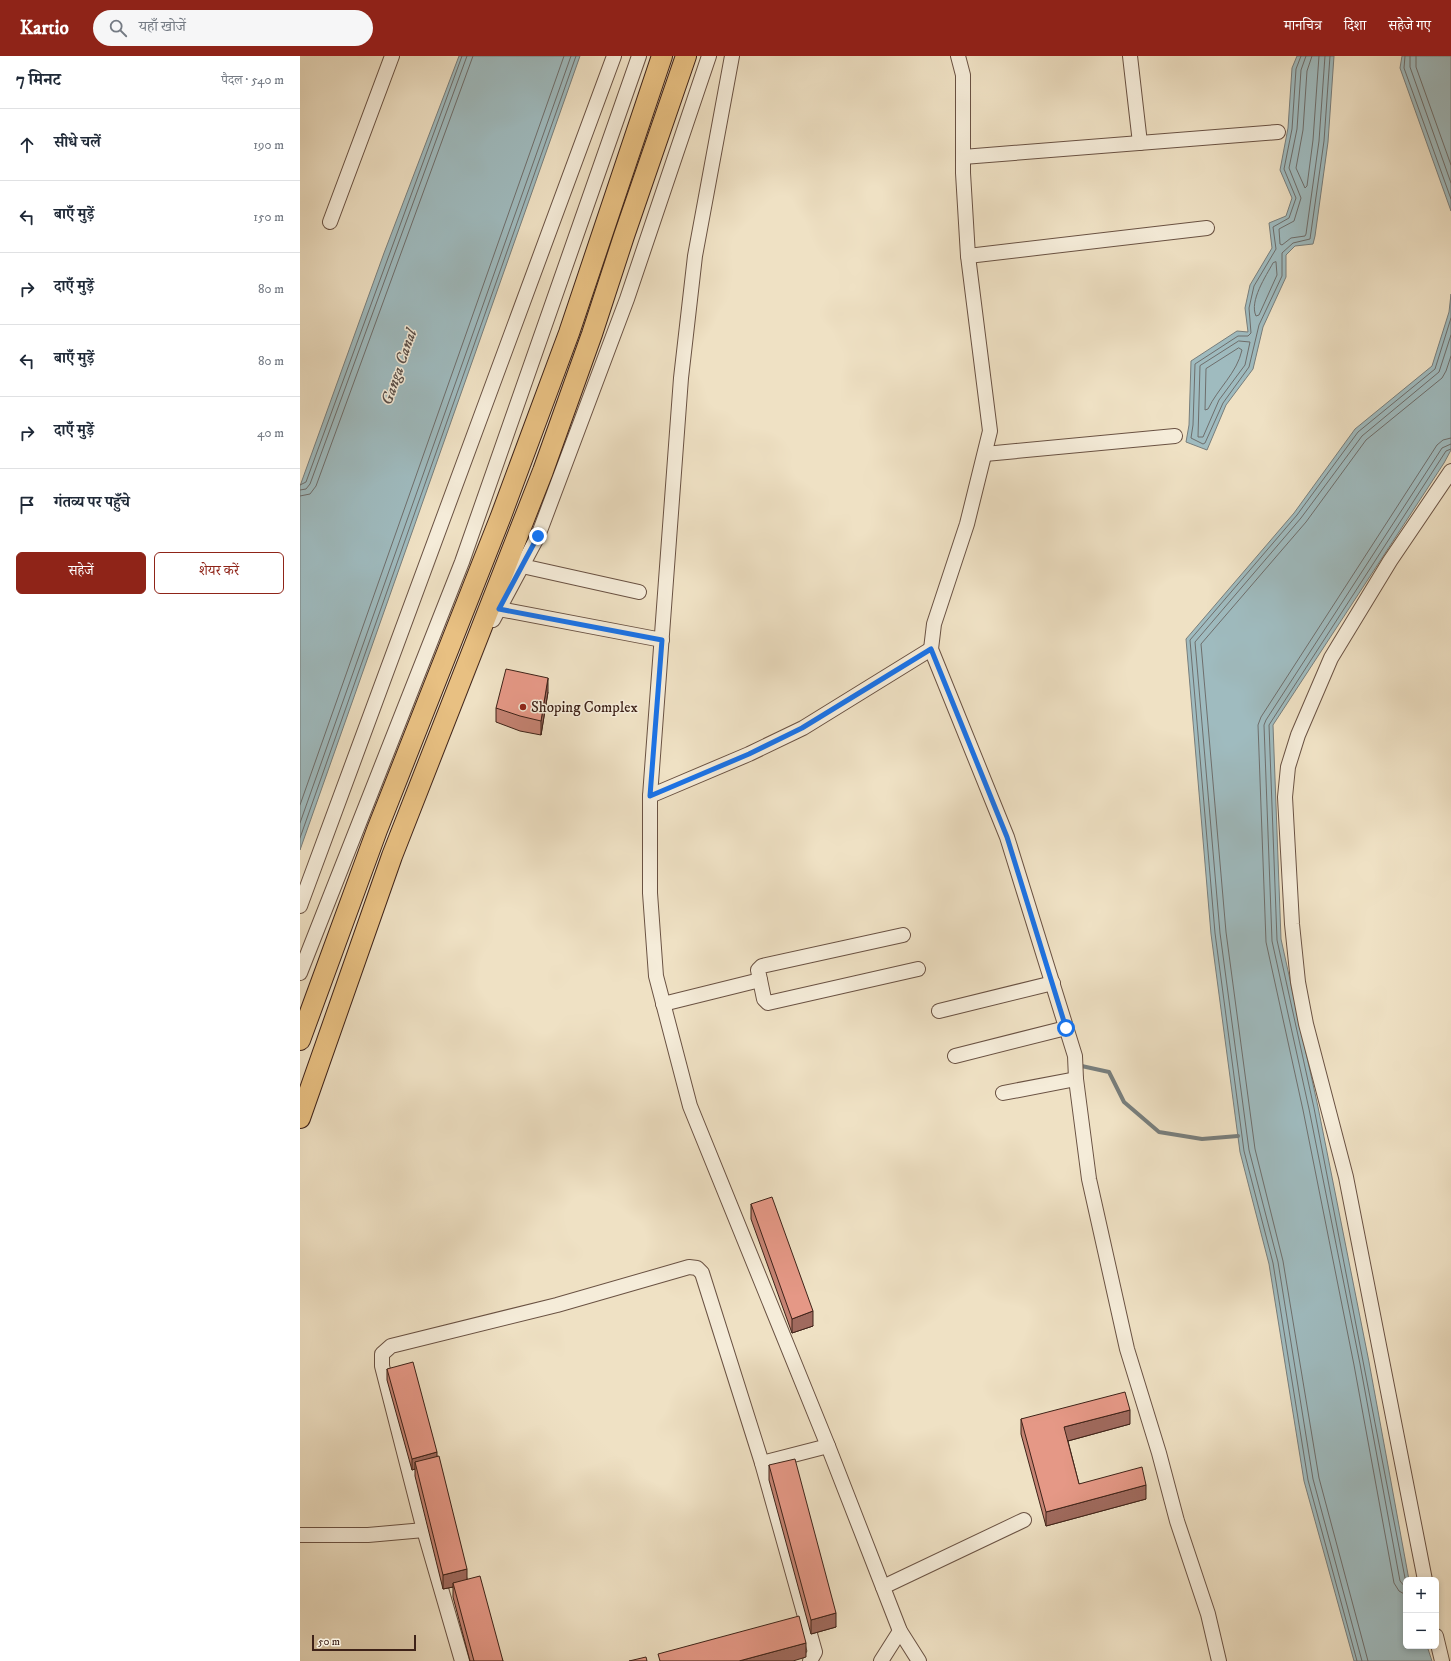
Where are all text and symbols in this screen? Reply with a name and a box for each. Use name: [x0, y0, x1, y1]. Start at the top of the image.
search box: [93, 10, 373, 46]
text: Kartio: [20, 17, 69, 40]
icon: search: [107, 17, 129, 39]
text: यहाँ खोजें: [139, 17, 186, 36]
text: मानचित्र: [1284, 17, 1322, 35]
text: दिशा: [1344, 17, 1366, 35]
text: सहेजे गए: [1388, 17, 1431, 35]
text: 7 मिनट: [16, 69, 61, 91]
text: पैदल · 540 m: [221, 72, 284, 88]
text: सीधे चलें: [54, 133, 101, 152]
icon: ahead: [16, 134, 38, 156]
text: 190 m: [253, 137, 284, 153]
text: बाएँ मुड़ें: [54, 205, 94, 224]
icon: left: [16, 206, 38, 228]
text: 150 m: [253, 209, 284, 225]
text: दाएँ मुड़ें: [54, 277, 94, 296]
icon: right: [16, 278, 38, 300]
text: 80 m: [258, 281, 284, 297]
water label: Ganga Canal: [377, 325, 422, 408]
text: बाएँ मुड़ें: [54, 349, 94, 368]
icon: left: [16, 350, 38, 372]
text: 80 m: [258, 353, 284, 369]
text: दाएँ मुड़ें: [54, 421, 94, 440]
icon: right: [16, 422, 38, 444]
text: 40 m: [257, 425, 284, 441]
text: गंतव्य पर पहुँचे: [54, 493, 130, 512]
icon: arrive: [16, 494, 38, 516]
route end: [529, 527, 547, 545]
button: सहेजें: [16, 552, 146, 594]
button: शेयर करें: [154, 552, 284, 594]
place label: Shoping Complex: [531, 698, 638, 717]
marker: Shoping Complex: [518, 702, 528, 712]
route start: [1057, 1019, 1075, 1037]
map controls: [1403, 1577, 1439, 1649]
button: +: [1403, 1577, 1439, 1613]
button: −: [1403, 1613, 1439, 1649]
scale bar: [312, 1633, 416, 1652]
text: 50 m: [318, 1635, 340, 1649]

